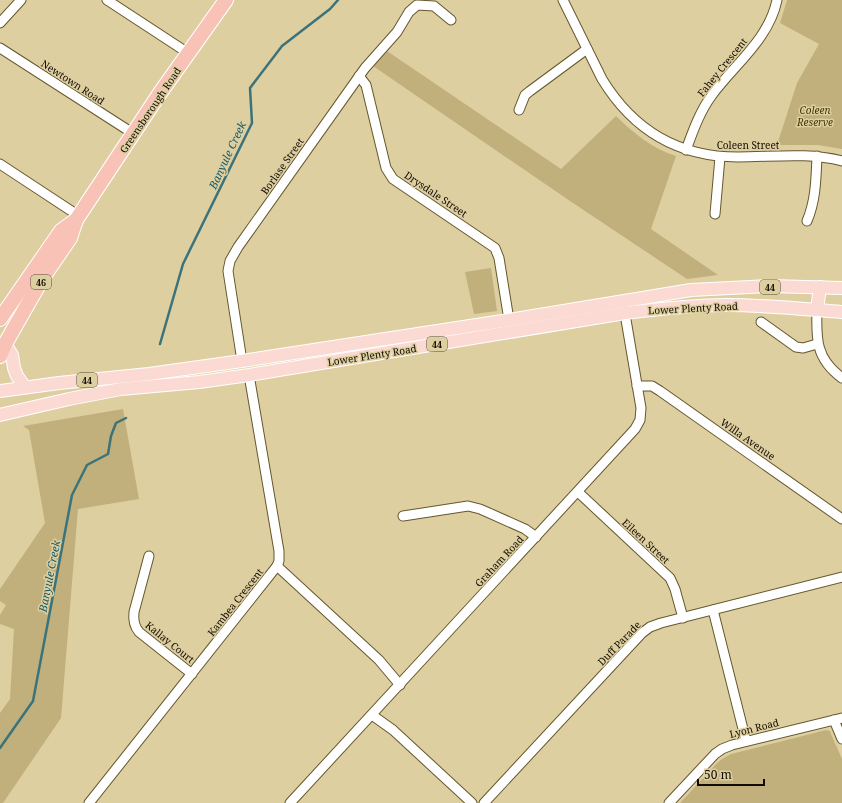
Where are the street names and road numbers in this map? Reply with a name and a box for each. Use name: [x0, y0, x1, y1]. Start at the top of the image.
street label: Fahey Crescent: [694, 34, 750, 99]
street label: Newtown Road: [39, 56, 107, 108]
street label: Greensborough Road: [116, 64, 184, 156]
street label: Borlase Street: [257, 135, 307, 197]
street label: Coleen Street: [717, 138, 780, 152]
street label: Drysdale Street: [402, 168, 471, 220]
road number: 46: [31, 275, 51, 289]
road number: 44: [760, 280, 780, 294]
street label: Lower Plenty Road: [648, 299, 738, 317]
road number: 44: [427, 337, 447, 351]
street label: Lower Plenty Road: [326, 341, 418, 369]
road number: 44: [77, 373, 97, 387]
street label: Willa Avenue: [718, 415, 778, 463]
street label: Eileen Street: [619, 515, 673, 567]
street label: Graham Road: [472, 532, 526, 590]
street label: Kambea Crescent: [204, 565, 266, 639]
street label: Kallay Court: [143, 618, 198, 666]
street label: Duff Parade: [594, 618, 644, 668]
street label: Lyon Road: [728, 715, 780, 741]

